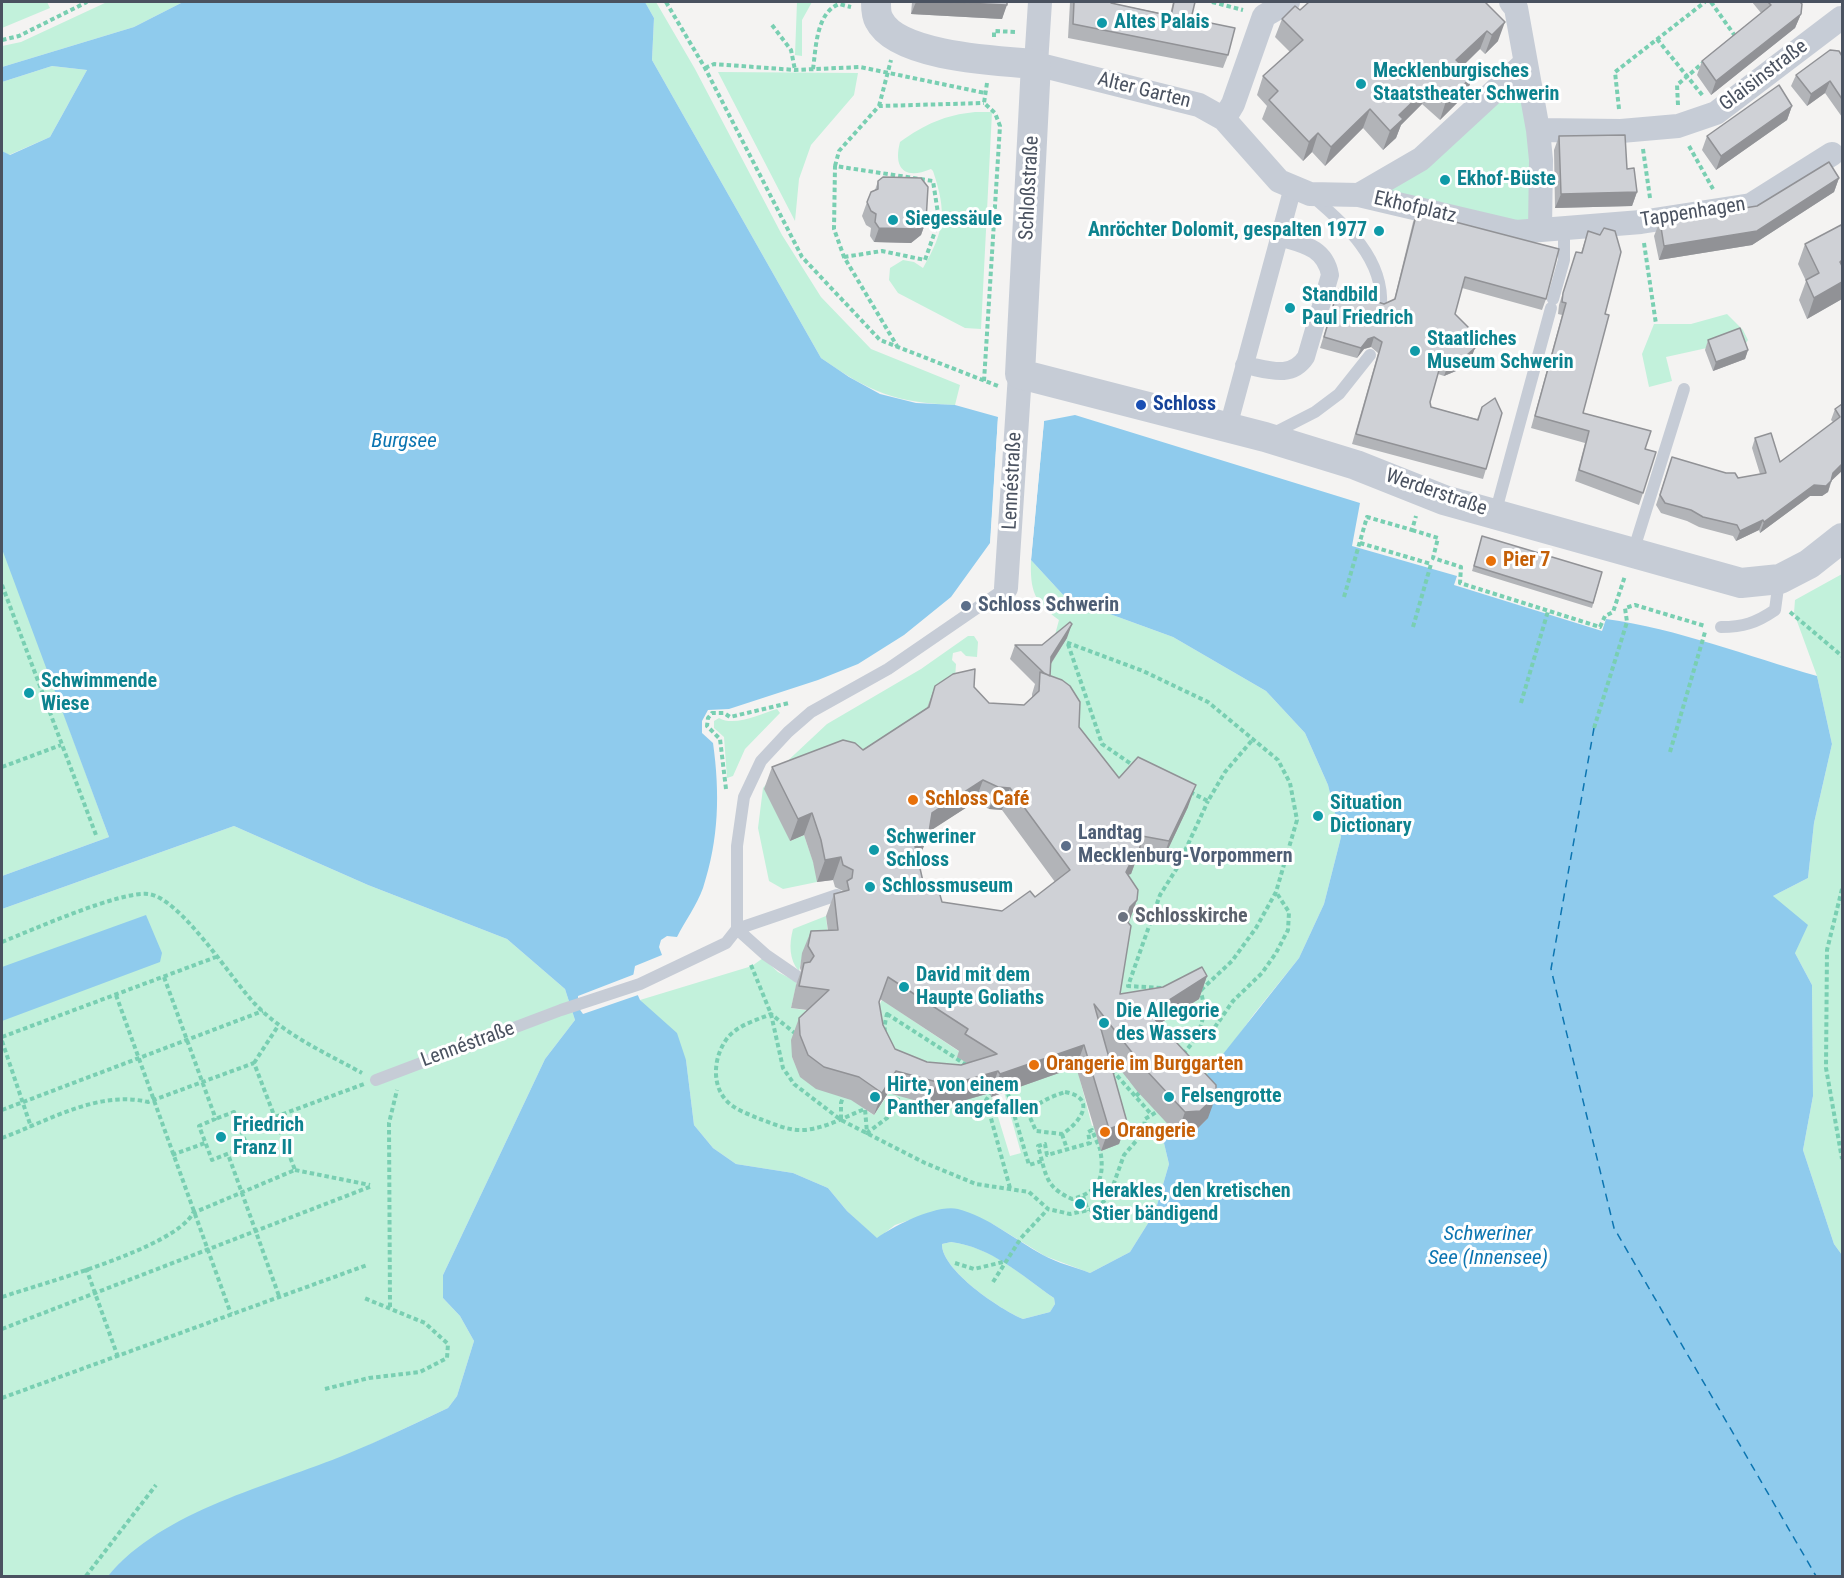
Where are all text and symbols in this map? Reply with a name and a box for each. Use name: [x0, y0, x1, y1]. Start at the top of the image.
place label: Altes Palais: [1114, 11, 1210, 35]
marker: Altes Palais: [1095, 16, 1109, 30]
street label: Glaisinstraße: [1715, 35, 1813, 117]
place label: Mecklenburgisches Staatstheater Schwerin: [1373, 60, 1559, 107]
street label: Alter Garten: [1095, 68, 1193, 114]
marker: Mecklenburgisches Staatstheater Schwerin: [1354, 77, 1368, 91]
street label: Schloßstraße: [1015, 135, 1045, 241]
place label: Ekhof-Büste: [1457, 168, 1556, 192]
marker: Ekhof-Büste: [1438, 173, 1452, 187]
street label: Ekhofplatz: [1372, 187, 1458, 229]
street label: Tappenhagen: [1639, 193, 1747, 233]
place label: Siegessäule: [905, 208, 1002, 232]
marker: Siegessäule: [886, 213, 900, 227]
place label: Anröchter Dolomit, gespalten 1977: [1088, 219, 1367, 243]
marker: Anröchter Dolomit, gespalten 1977: [1372, 224, 1386, 238]
place label: Standbild Paul Friedrich: [1302, 284, 1413, 331]
marker: Standbild Paul Friedrich: [1283, 301, 1297, 315]
place label: Staatliches Museum Schwerin: [1427, 328, 1574, 375]
marker: Staatliches Museum Schwerin: [1408, 344, 1422, 358]
place label: Schloss: [1153, 393, 1216, 417]
marker: Schloss: [1134, 398, 1148, 412]
water label: Burgsee: [371, 429, 437, 455]
street label: Lennéstraße: [998, 432, 1028, 530]
street label: Werderstraße: [1382, 464, 1490, 522]
place label: Pier 7: [1503, 549, 1550, 573]
marker: Pier 7: [1484, 554, 1498, 568]
place label: Schloss Schwerin: [978, 594, 1119, 618]
marker: Schloss Schwerin: [959, 599, 973, 613]
place label: Schwimmende Wiese: [41, 670, 157, 717]
marker: Schwimmende Wiese: [22, 686, 36, 700]
place label: Schloss Café: [925, 788, 1029, 812]
place label: Situation Dictionary: [1330, 792, 1412, 839]
marker: Schloss Café: [906, 793, 920, 807]
marker: Situation Dictionary: [1311, 809, 1325, 823]
place label: Landtag Mecklenburg-Vorpommern: [1078, 822, 1293, 869]
place label: Schweriner Schloss: [886, 826, 976, 873]
marker: Landtag Mecklenburg-Vorpommern: [1059, 839, 1073, 853]
marker: Schweriner Schloss: [867, 843, 881, 857]
place label: Schlossmuseum: [882, 875, 1013, 899]
marker: Schlossmuseum: [863, 880, 877, 894]
place label: Schlosskirche: [1135, 905, 1248, 929]
marker: Schlosskirche: [1116, 910, 1130, 924]
place label: David mit dem Haupte Goliaths: [916, 964, 1044, 1011]
marker: David mit dem Haupte Goliaths: [897, 980, 911, 994]
place label: Die Allegorie des Wassers: [1116, 1000, 1219, 1047]
marker: Die Allegorie des Wassers: [1097, 1016, 1111, 1030]
street label: Lennéstraße: [418, 1017, 518, 1073]
place label: Orangerie im Burggarten: [1046, 1053, 1243, 1077]
marker: Orangerie im Burggarten: [1027, 1058, 1041, 1072]
place label: Hirte, von einem Panther angefallen: [887, 1074, 1039, 1121]
place label: Felsengrotte: [1181, 1085, 1282, 1109]
marker: Hirte, von einem Panther angefallen: [868, 1090, 882, 1104]
marker: Felsengrotte: [1162, 1090, 1176, 1104]
place label: Friedrich Franz II: [233, 1114, 304, 1161]
place label: Orangerie: [1117, 1120, 1196, 1144]
marker: Orangerie: [1098, 1125, 1112, 1139]
marker: Friedrich Franz II: [214, 1130, 228, 1144]
place label: Herakles, den kretischen Stier bändigend: [1092, 1180, 1291, 1227]
marker: Herakles, den kretischen Stier bändigend: [1073, 1197, 1087, 1211]
water label: Schweriner See (Innensee): [1428, 1222, 1548, 1272]

